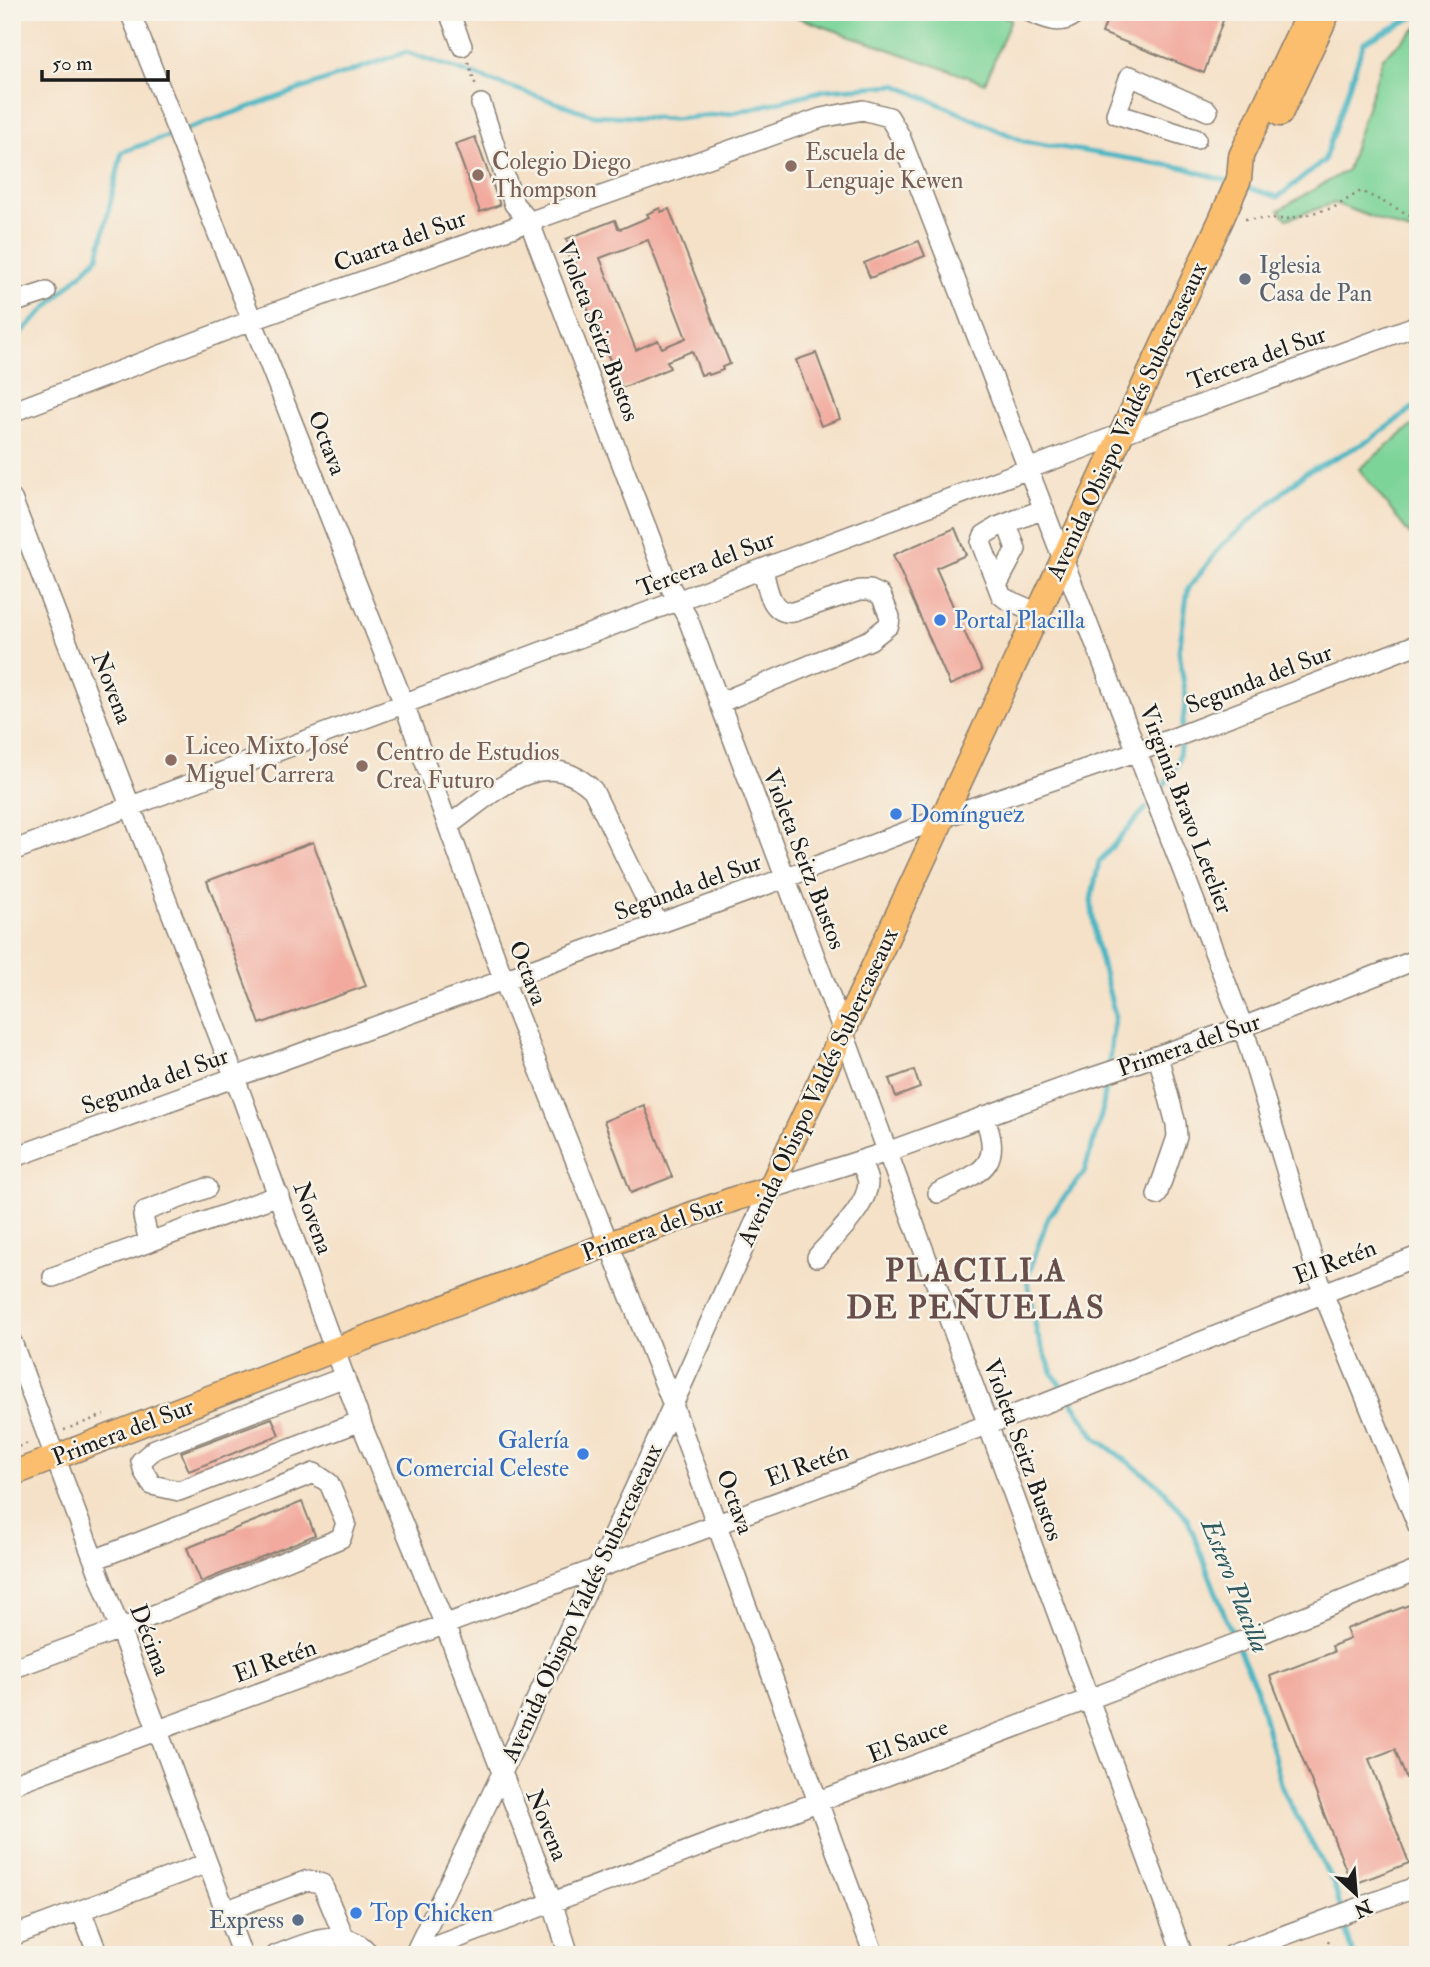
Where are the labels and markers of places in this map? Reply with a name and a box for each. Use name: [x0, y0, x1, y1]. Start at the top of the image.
place label: Escuela de Lenguaje Kewen: [805, 137, 963, 196]
place label: Colegio Diego Thompson: [492, 146, 631, 205]
marker: Escuela de Lenguaje Kewen: [783, 158, 799, 174]
marker: Colegio Diego Thompson: [470, 167, 486, 183]
place label: Iglesia Casa de Pan: [1259, 250, 1372, 309]
marker: Iglesia Casa de Pan: [1237, 271, 1253, 287]
place label: Portal Placilla: [954, 605, 1086, 636]
marker: Portal Placilla: [932, 612, 948, 628]
place label: Liceo Mixto José Miguel Carrera: [185, 731, 350, 790]
place label: Centro de Estudios Crea Futuro: [376, 737, 560, 796]
marker: Liceo Mixto José Miguel Carrera: [163, 752, 179, 768]
marker: Centro de Estudios Crea Futuro: [354, 758, 370, 774]
place label: Domínguez: [910, 799, 1025, 830]
marker: Domínguez: [888, 806, 904, 822]
place label: Galería Comercial Celeste: [396, 1425, 570, 1484]
marker: Galería Comercial Celeste: [575, 1446, 591, 1462]
place label: Top Chicken: [370, 1898, 493, 1929]
place label: Express: [209, 1905, 284, 1936]
marker: Top Chicken: [348, 1905, 364, 1921]
marker: Express: [290, 1912, 306, 1928]

